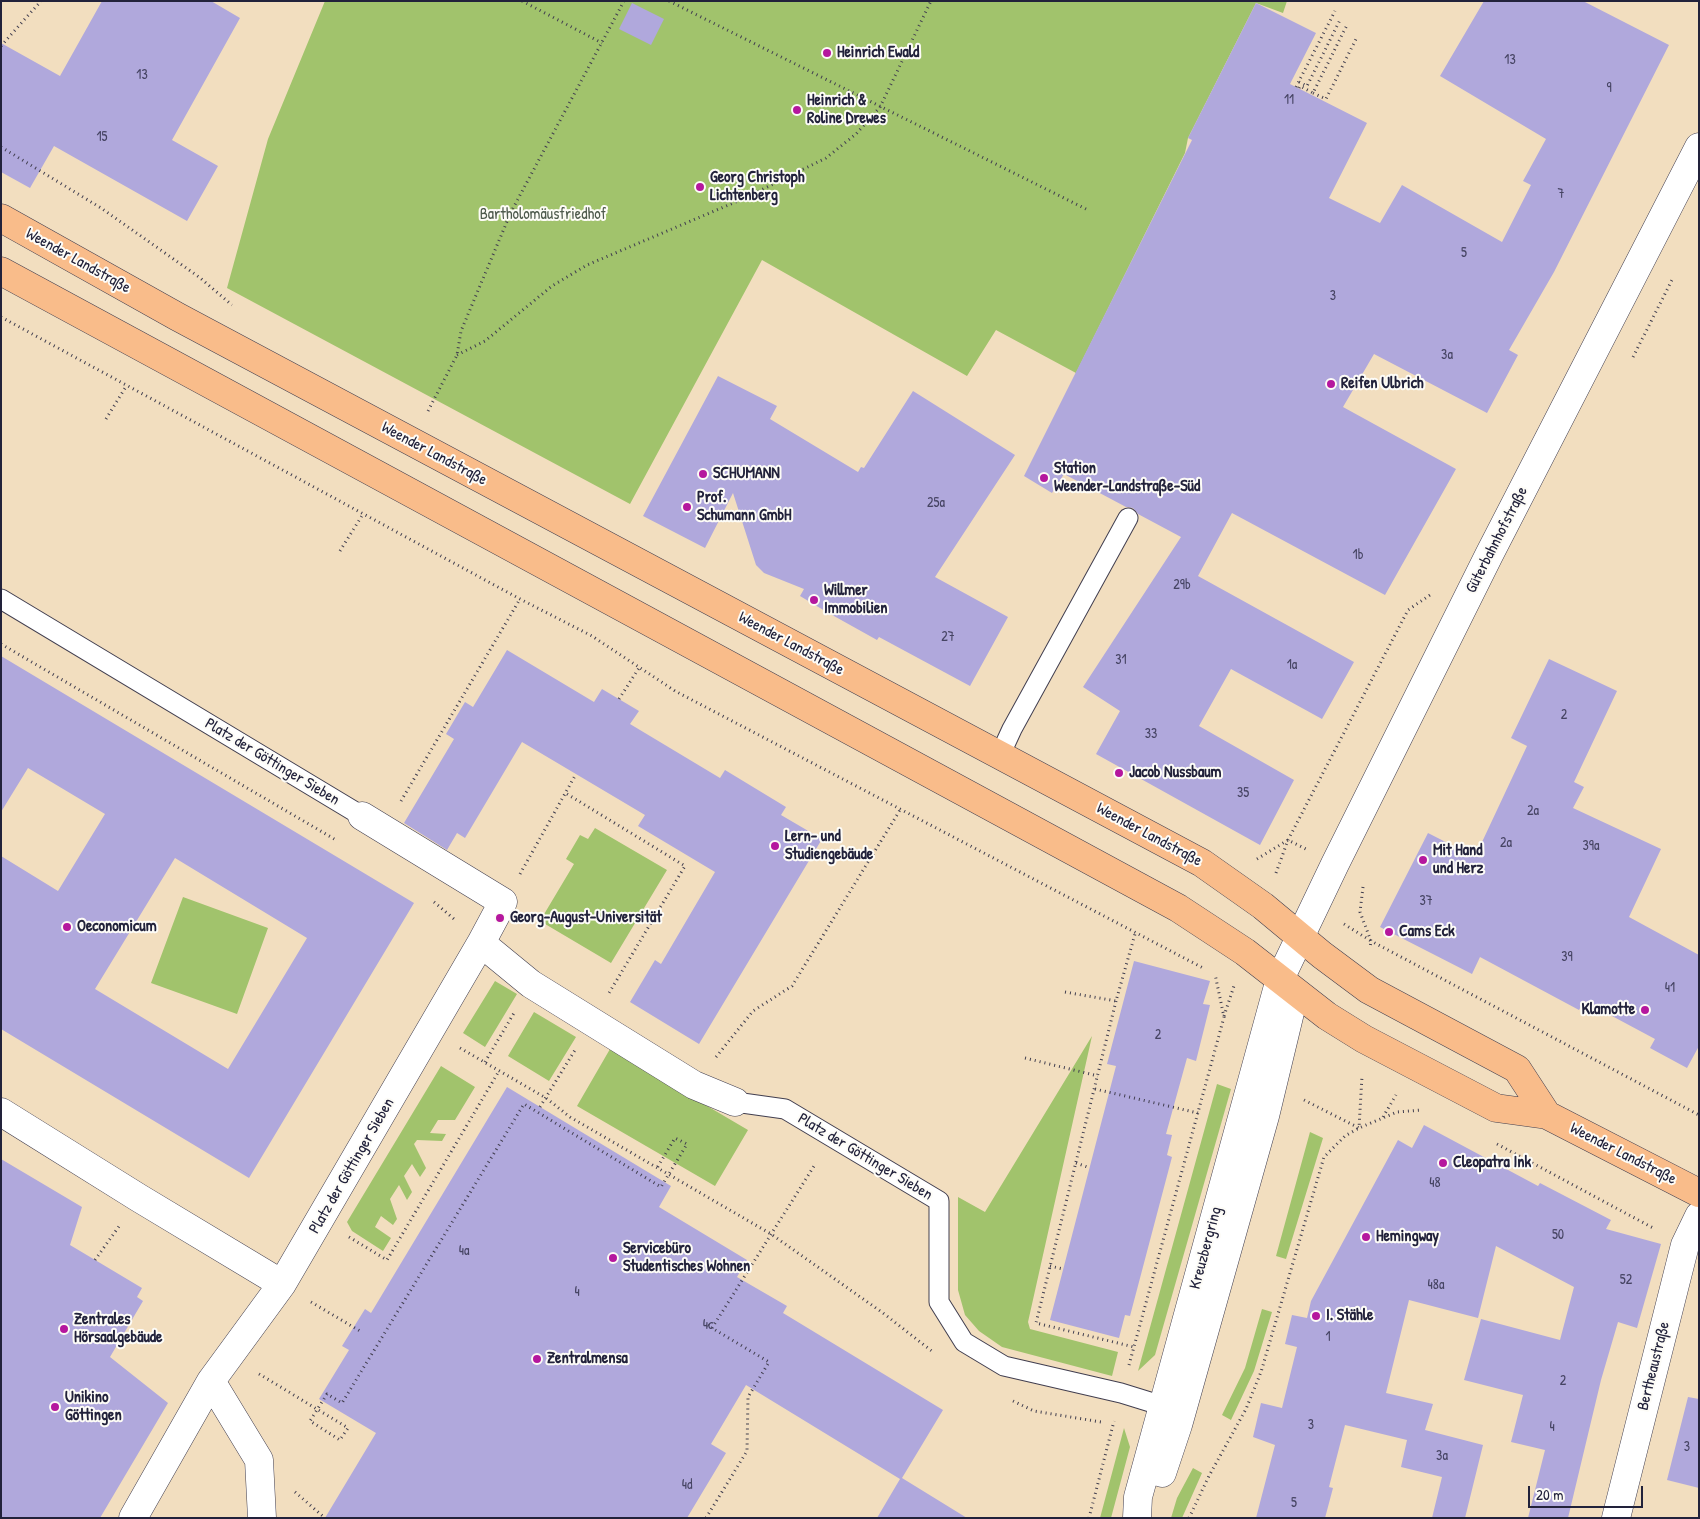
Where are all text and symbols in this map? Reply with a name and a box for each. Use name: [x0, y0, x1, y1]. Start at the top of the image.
place label: Heinrich Ewald: [837, 43, 919, 63]
marker: Heinrich Ewald: [821, 47, 833, 59]
house number: 13: [1504, 52, 1516, 68]
house number: 13: [136, 67, 148, 83]
house number: 9: [1606, 80, 1612, 96]
place label: Heinrich & Roline Drewes: [807, 91, 886, 129]
house number: 11: [1284, 92, 1294, 108]
marker: Heinrich & Roline Drewes: [791, 104, 803, 116]
house number: 15: [96, 129, 108, 145]
place label: Georg Christoph Lichtenberg: [710, 168, 804, 206]
marker: Georg Christoph Lichtenberg: [694, 181, 706, 193]
house number: 7: [1558, 186, 1564, 202]
park label: Bartholomäusfriedhof: [480, 205, 606, 225]
street label: Weender Landstraße: [22, 224, 134, 298]
house number: 5: [1461, 245, 1467, 261]
house number: 3: [1330, 288, 1336, 304]
house number: 3a: [1441, 347, 1453, 363]
place label: Reifen Ulbrich: [1341, 374, 1424, 394]
marker: Reifen Ulbrich: [1325, 378, 1337, 390]
street label: Weender Landstraße: [378, 418, 490, 490]
place label: Station Weender-Landstraße-Süd: [1054, 459, 1200, 497]
place label: SCHUMANN: [713, 464, 780, 484]
marker: SCHUMANN: [697, 468, 709, 480]
marker: Station Weender-Landstraße-Süd: [1038, 472, 1050, 484]
street label: Güterbahnhofstraße: [1462, 484, 1532, 596]
place label: Prof. Schumann GmbH: [697, 488, 792, 526]
house number: 25a: [927, 495, 945, 511]
marker: Prof. Schumann GmbH: [681, 501, 693, 513]
house number: 1b: [1353, 547, 1363, 563]
house number: 29b: [1173, 577, 1191, 593]
place label: Willmer Immobilien: [824, 581, 888, 619]
marker: Willmer Immobilien: [808, 594, 820, 606]
street label: Weender Landstraße: [735, 608, 847, 680]
house number: 27: [941, 629, 955, 645]
house number: 31: [1115, 652, 1127, 668]
house number: 1a: [1287, 657, 1297, 673]
house number: 2: [1561, 707, 1567, 723]
street label: Platz der Göttinger Sieben: [201, 714, 343, 810]
house number: 33: [1145, 726, 1157, 742]
place label: Jacob Nussbaum: [1129, 763, 1221, 783]
marker: Jacob Nussbaum: [1113, 767, 1125, 779]
house number: 35: [1237, 785, 1249, 801]
street label: Weender Landstraße: [1093, 799, 1205, 871]
house number: 2a: [1527, 803, 1539, 819]
place label: Lern- und Studiengebäude: [785, 827, 873, 865]
house number: 2a: [1500, 835, 1512, 851]
house number: 39a: [1583, 838, 1599, 854]
marker: Lern- und Studiengebäude: [769, 840, 781, 852]
place label: Mit Hand und Herz: [1433, 841, 1483, 879]
marker: Mit Hand und Herz: [1417, 854, 1429, 866]
house number: 37: [1419, 893, 1433, 909]
place label: Georg-August-Universität: [510, 908, 662, 928]
marker: Georg-August-Universität: [494, 912, 506, 924]
place label: Oeconomicum: [77, 917, 157, 937]
marker: Oeconomicum: [61, 921, 73, 933]
place label: Cams Eck: [1399, 922, 1455, 942]
marker: Cams Eck: [1383, 926, 1395, 938]
house number: 39: [1561, 949, 1573, 965]
house number: 41: [1665, 980, 1675, 996]
place label: Klamotte: [1581, 1000, 1635, 1020]
marker: Klamotte: [1639, 1004, 1651, 1016]
house number: 2: [1155, 1027, 1161, 1043]
street label: Platz der Göttinger Sieben: [305, 1095, 399, 1237]
street label: Platz der Göttinger Sieben: [794, 1109, 936, 1205]
street label: Weender Landstraße: [1567, 1119, 1679, 1189]
place label: Cleopatra Ink: [1453, 1153, 1531, 1173]
marker: Cleopatra Ink: [1437, 1157, 1449, 1169]
house number: 48: [1429, 1175, 1441, 1191]
street label: Kreuzbergring: [1186, 1205, 1226, 1291]
place label: Hemingway: [1376, 1227, 1439, 1247]
house number: 50: [1552, 1227, 1564, 1243]
marker: Hemingway: [1360, 1231, 1372, 1243]
place label: Servicebüro Studentisches Wohnen: [623, 1239, 750, 1277]
house number: 4a: [459, 1243, 469, 1259]
marker: Servicebüro Studentisches Wohnen: [607, 1252, 619, 1264]
house number: 52: [1620, 1272, 1632, 1288]
house number: 48a: [1428, 1277, 1444, 1293]
house number: 4: [574, 1284, 580, 1300]
place label: I. Stähle: [1326, 1306, 1373, 1326]
place label: Zentrales Hörsaalgebäude: [74, 1310, 162, 1348]
marker: I. Stähle: [1310, 1310, 1322, 1322]
house number: 4c: [703, 1317, 713, 1333]
street label: Bertheaustraße: [1634, 1320, 1674, 1412]
marker: Zentrales Hörsaalgebäude: [58, 1323, 70, 1335]
house number: 1: [1325, 1329, 1331, 1345]
place label: Zentralmensa: [547, 1349, 628, 1369]
marker: Zentralmensa: [531, 1353, 543, 1365]
house number: 2: [1560, 1373, 1566, 1389]
place label: Unikino Göttingen: [65, 1388, 122, 1426]
marker: Unikino Göttingen: [49, 1401, 61, 1413]
house number: 3: [1308, 1417, 1314, 1433]
house number: 4: [1549, 1419, 1555, 1435]
house number: 3: [1684, 1439, 1690, 1455]
house number: 3a: [1436, 1448, 1448, 1464]
scale bar: [1530, 1476, 1645, 1508]
house number: 4d: [682, 1477, 692, 1493]
text: 20 m: [1536, 1484, 1563, 1505]
house number: 5: [1291, 1495, 1297, 1511]

